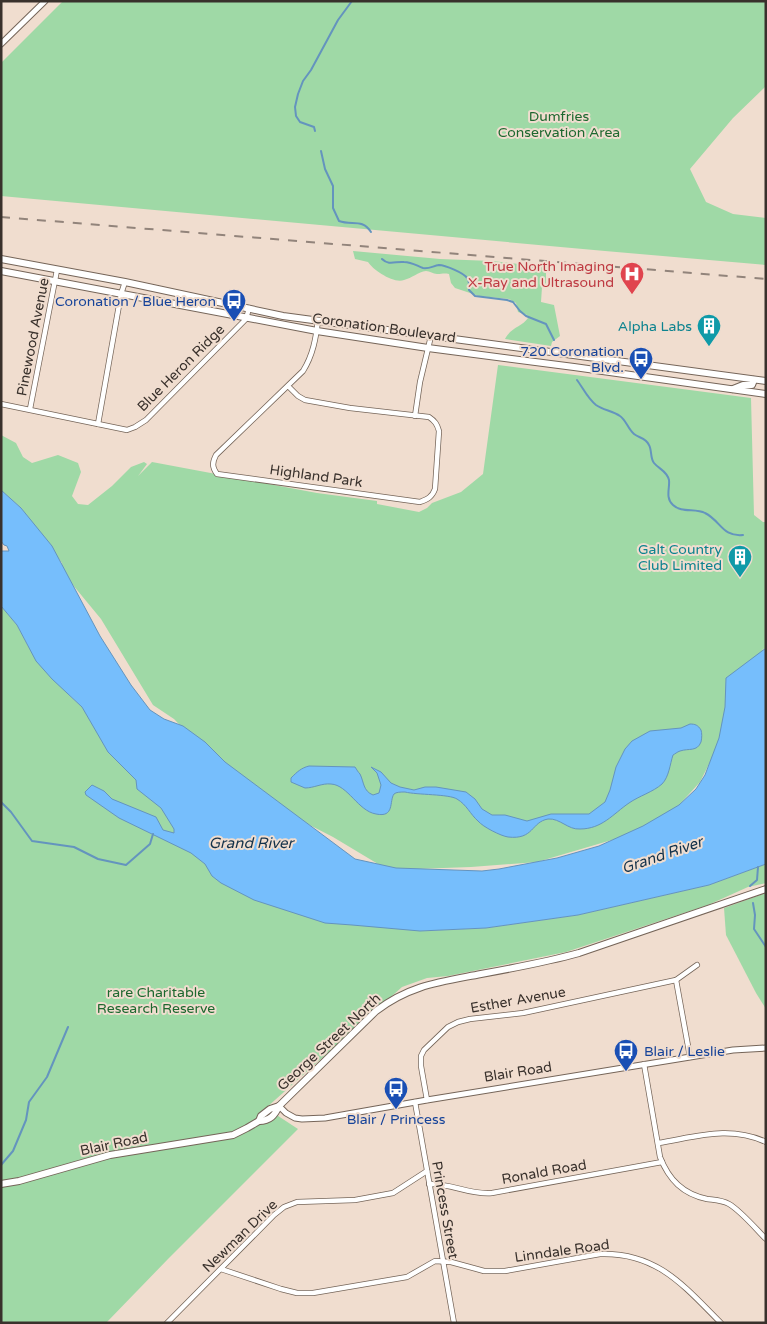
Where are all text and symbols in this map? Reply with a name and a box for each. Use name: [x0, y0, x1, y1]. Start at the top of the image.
park label: Dumfries Conservation Area: [498, 108, 620, 141]
place label: True North Imaging X-Ray and Ultrasound: [468, 258, 614, 291]
hospital icon: True North Imaging X-Ray and Ultrasound: [619, 261, 645, 295]
street label: Pinewood Avenue: [13, 277, 53, 397]
bus stop icon: Coronation / Blue Heron: [221, 288, 247, 322]
place label: Coronation / Blue Heron: [55, 293, 216, 310]
street label: Coronation Boulevard: [311, 310, 457, 346]
building icon: Alpha Labs: [696, 313, 722, 347]
place label: Alpha Labs: [618, 318, 692, 335]
street label: Blue Heron Ridge: [134, 321, 228, 415]
place label: 720 Coronation Blvd.: [520, 343, 624, 376]
bus stop icon: 720 Coronation Blvd.: [628, 346, 654, 380]
street label: Highland Park: [268, 461, 364, 491]
place label: Galt Country Club Limited: [638, 541, 722, 574]
building icon: Galt Country Club Limited: [727, 544, 753, 578]
water label: Grand River: [619, 832, 707, 877]
water label: Grand River: [209, 834, 296, 852]
street label: Esther Avenue: [469, 983, 567, 1017]
park label: rare Charitable Research Reserve: [97, 984, 215, 1017]
street label: George Street North: [274, 990, 384, 1094]
bus stop icon: Blair / Leslie: [613, 1038, 639, 1072]
place label: Blair / Leslie: [644, 1043, 725, 1060]
street label: Blair Road: [483, 1058, 553, 1086]
bus stop icon: Blair / Princess: [383, 1076, 409, 1110]
place label: Blair / Princess: [347, 1111, 446, 1128]
street label: Blair Road: [79, 1129, 149, 1159]
street label: Ronald Road: [500, 1156, 588, 1188]
street label: Princess Street: [428, 1160, 462, 1261]
street label: Newman Drive: [199, 1196, 281, 1276]
street label: Linndale Road: [514, 1236, 610, 1266]

